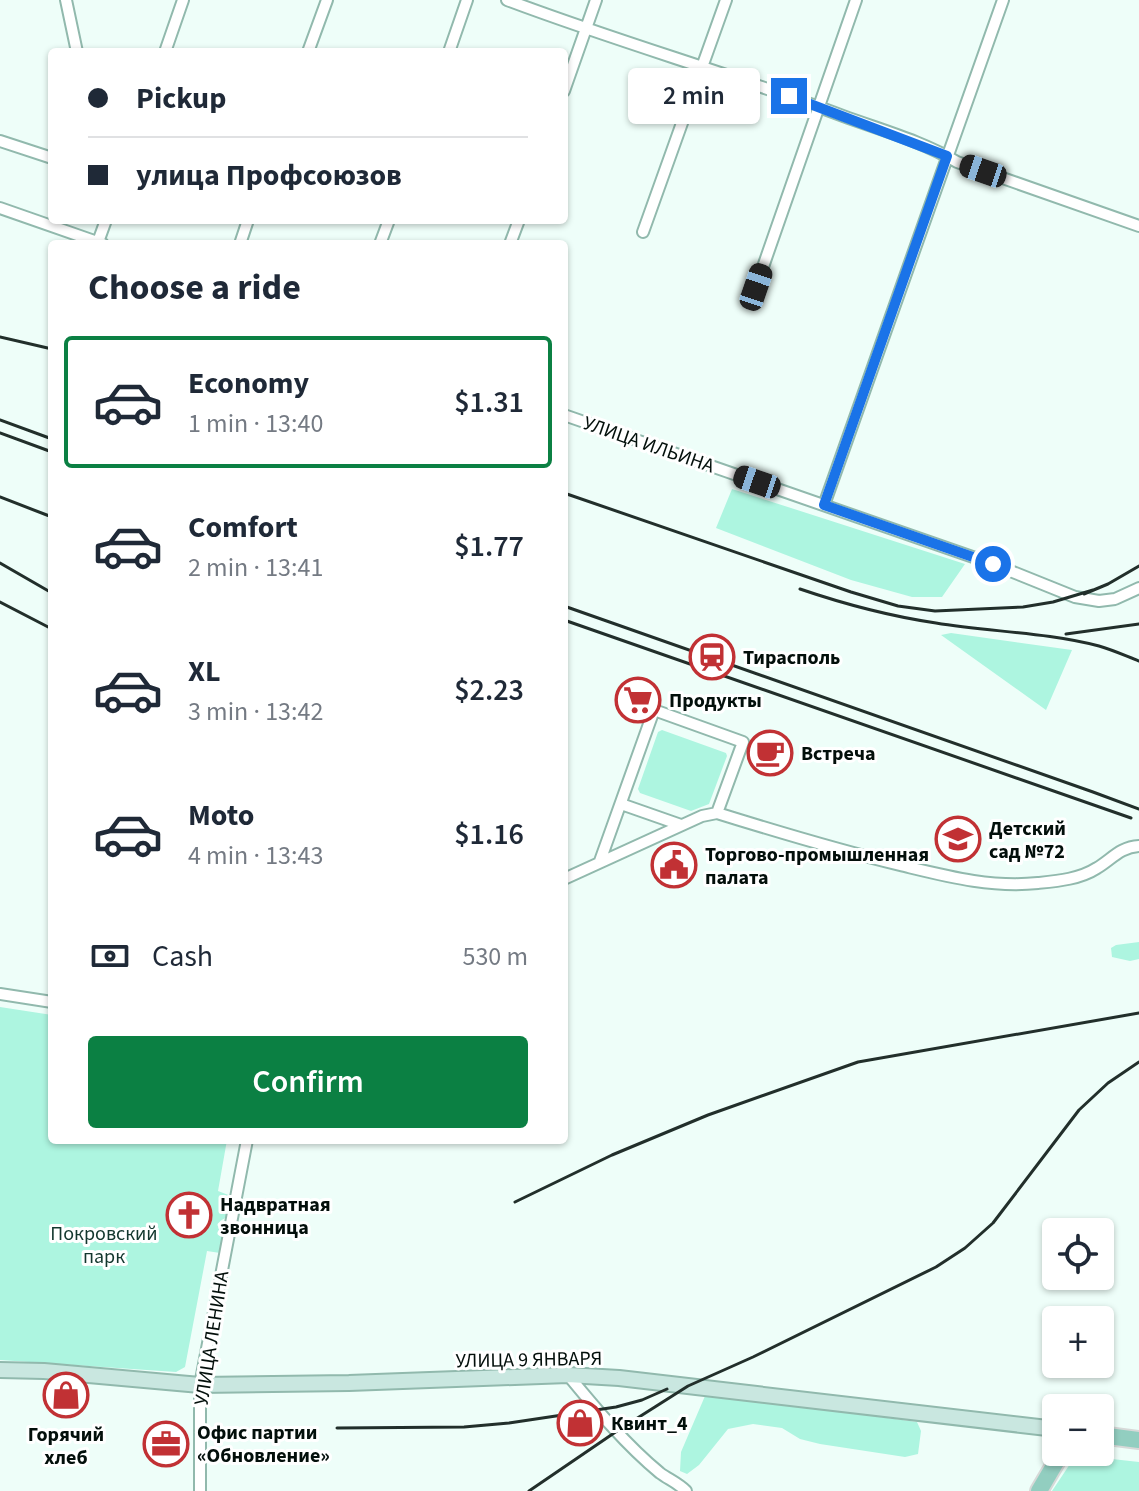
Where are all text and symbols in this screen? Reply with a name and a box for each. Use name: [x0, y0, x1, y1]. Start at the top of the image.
callout: 2 min: [629, 68, 761, 124]
text: Pickup: [136, 77, 226, 120]
text: 2 min: [663, 77, 725, 114]
route end: [771, 78, 807, 114]
car: [956, 152, 1010, 190]
text: улица Профсоюзов: [136, 154, 402, 197]
car: [737, 260, 775, 314]
text: Choose a ride: [88, 262, 301, 313]
text: Economy: [188, 362, 309, 405]
icon: car: [92, 366, 164, 438]
text: $1.31: [454, 381, 524, 424]
text: 1 min · 13:40: [188, 405, 323, 442]
street label: УЛИЦА ИЛЬИНА: [579, 409, 718, 481]
car: [730, 463, 784, 501]
text: Comfort: [188, 506, 298, 549]
icon: car: [92, 510, 164, 582]
text: $1.77: [454, 525, 524, 568]
route start: [975, 546, 1011, 582]
text: 2 min · 13:41: [188, 549, 323, 586]
station icon: Тирасполь: [688, 633, 736, 681]
place label: Тирасполь: [743, 644, 840, 672]
text: XL: [188, 650, 221, 693]
icon: car: [92, 654, 164, 726]
text: $2.23: [454, 669, 524, 712]
supermarket icon: Продукты: [614, 676, 662, 724]
place label: Продукты: [669, 687, 762, 715]
text: 3 min · 13:42: [188, 693, 323, 730]
cafe icon: Встреча: [746, 729, 794, 777]
place label: Встреча: [801, 740, 875, 768]
text: Moto: [188, 794, 254, 837]
icon: car: [92, 798, 164, 870]
text: $1.16: [454, 813, 524, 856]
school or university icon: Детский сад №72: [934, 815, 982, 863]
place label: Детский сад №72: [989, 815, 1066, 866]
text: 4 min · 13:43: [188, 837, 323, 874]
public building icon: Торгово-промышленная палата: [650, 841, 698, 889]
place label: Торгово-промышленная палата: [705, 841, 929, 892]
icon: cash: [88, 934, 132, 978]
text: Cash: [152, 935, 213, 978]
text: 530 m: [462, 938, 528, 975]
button: Confirm: [88, 1036, 528, 1128]
church icon: Надвратная звонница: [165, 1191, 213, 1239]
place label: Надвратная звонница: [220, 1191, 331, 1242]
map controls: [1042, 1218, 1114, 1466]
button: locate: [1042, 1218, 1114, 1290]
park label: Покровский парк: [50, 1220, 158, 1271]
street label: УЛИЦА ЛЕНИНА: [188, 1269, 236, 1407]
button: +: [1042, 1306, 1114, 1378]
street label: УЛИЦА 9 ЯНВАРЯ: [455, 1345, 603, 1375]
shop icon: Горячий хлеб: [42, 1371, 90, 1419]
button: −: [1042, 1394, 1114, 1466]
shop icon: Квинт_4: [556, 1399, 604, 1447]
place label: Квинт_4: [611, 1410, 688, 1438]
place label: Офис партии «Обновление»: [197, 1419, 330, 1470]
office icon: Офис партии «Обновление»: [142, 1420, 190, 1468]
place label: Горячий хлеб: [28, 1421, 104, 1472]

